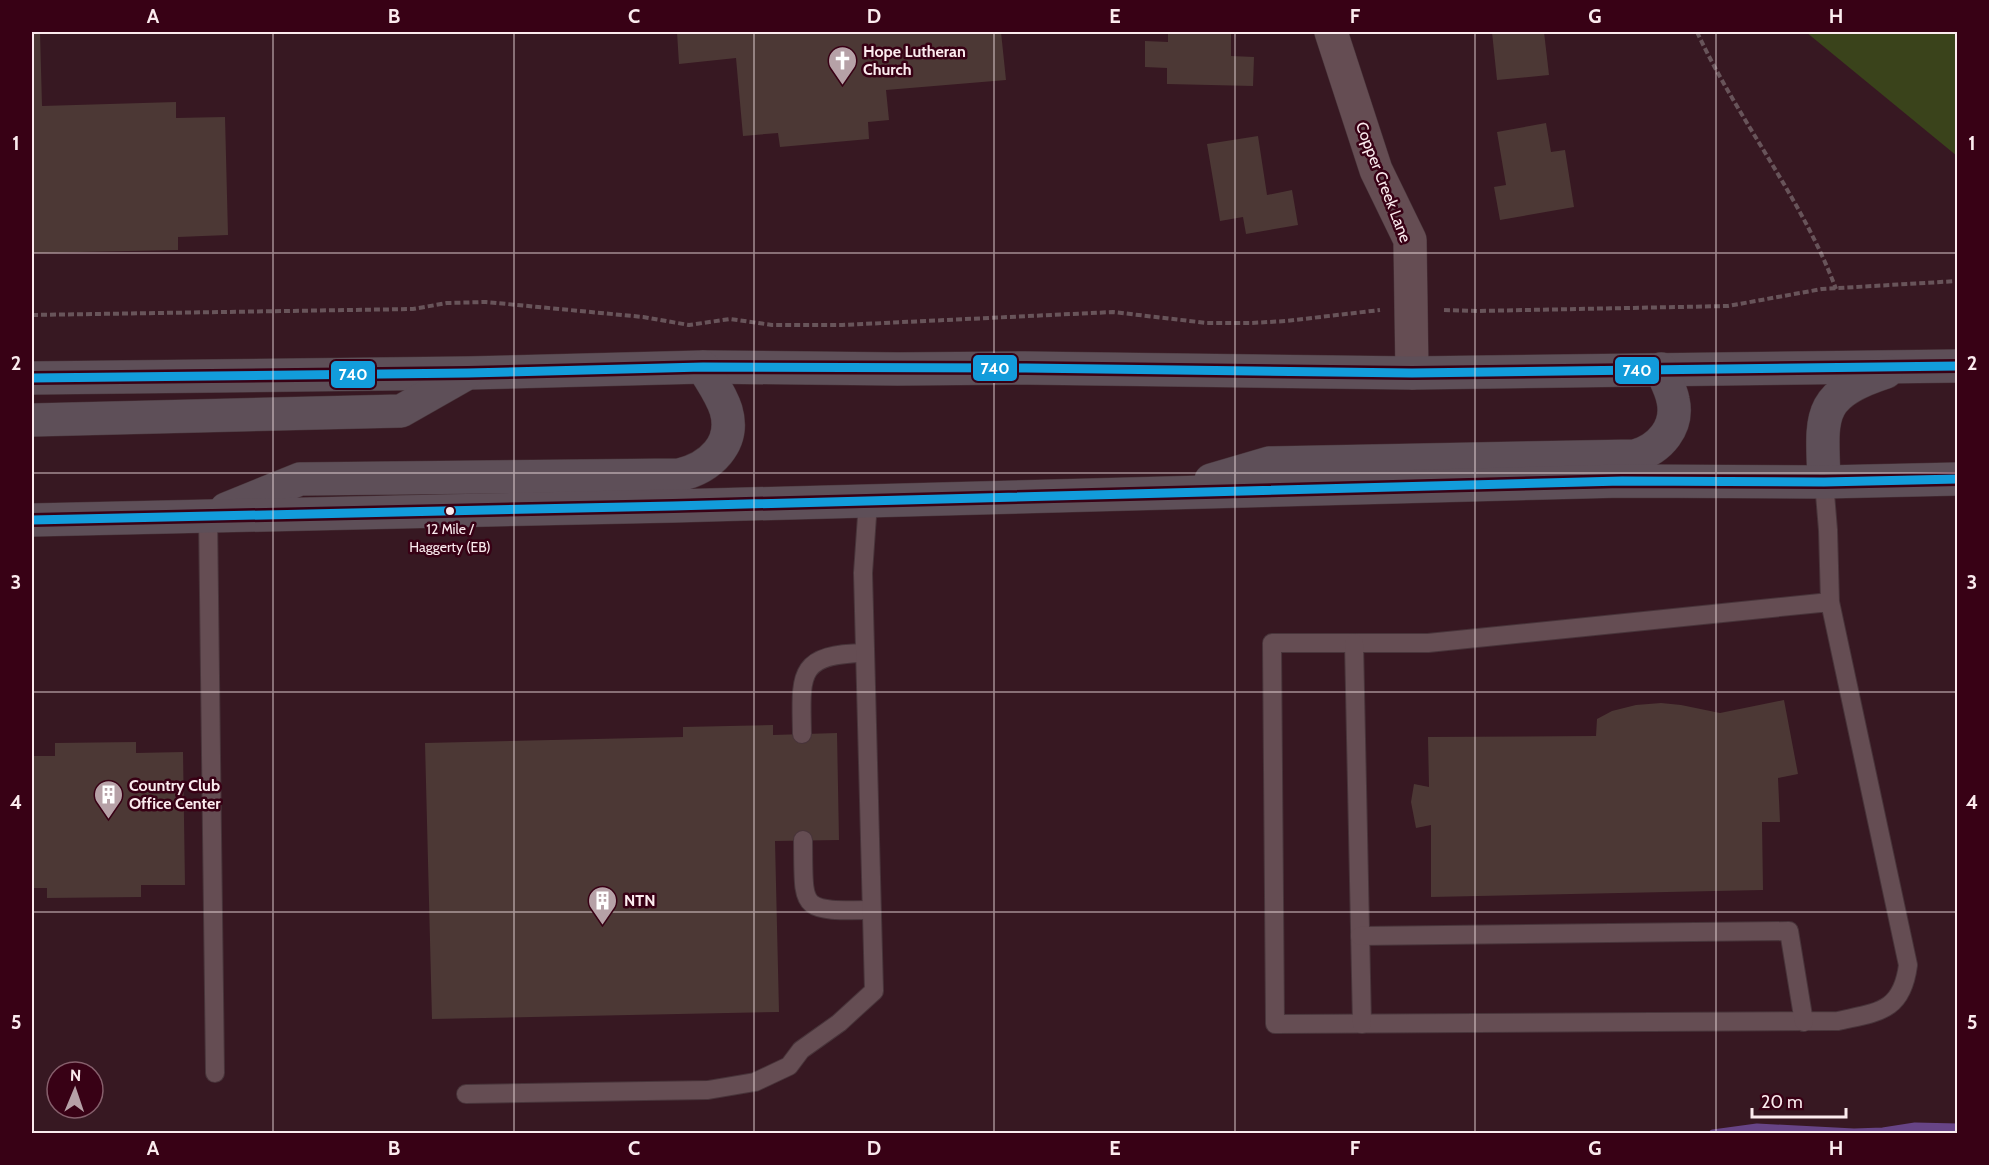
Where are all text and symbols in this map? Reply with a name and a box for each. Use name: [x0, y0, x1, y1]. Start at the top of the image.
text: A: [147, 4, 160, 28]
text: B: [388, 4, 400, 28]
text: C: [628, 4, 640, 28]
text: D: [867, 4, 881, 28]
text: E: [1109, 4, 1121, 28]
text: F: [1350, 4, 1361, 28]
text: G: [1588, 4, 1602, 28]
text: H: [1829, 4, 1843, 28]
place label: Hope Lutheran Church: [863, 42, 966, 79]
church icon: Hope Lutheran Church: [826, 44, 858, 86]
street label: Copper Creek Lane: [1352, 119, 1415, 245]
text: 1: [12, 131, 20, 155]
text: 1: [1968, 131, 1976, 155]
text: 2: [11, 351, 21, 375]
text: 2: [1967, 351, 1977, 375]
line badge: 740: [972, 354, 1018, 382]
line badge: 740: [1614, 356, 1660, 385]
text: 740: [981, 359, 1009, 378]
line badge: 740: [330, 360, 376, 389]
text: 740: [1623, 361, 1651, 380]
text: 740: [339, 365, 367, 384]
marker: 12 Mile / Haggerty (EB): [444, 505, 456, 517]
place label: 12 Mile / Haggerty (EB): [409, 520, 491, 556]
text: 3: [11, 570, 21, 594]
text: 3: [1967, 570, 1977, 594]
place label: Country Club Office Center: [129, 776, 221, 813]
building icon: Country Club Office Center: [92, 778, 124, 820]
text: 4: [10, 790, 22, 814]
text: 4: [1966, 790, 1978, 814]
building icon: NTN: [587, 884, 619, 926]
place label: NTN: [624, 891, 656, 910]
text: 5: [11, 1010, 21, 1034]
text: 5: [1967, 1010, 1977, 1034]
north arrow: [45, 1060, 105, 1120]
text: N: [70, 1066, 81, 1085]
scale bar: [1752, 1081, 1846, 1119]
text: 20 m: [1761, 1091, 1803, 1113]
text: A: [147, 1136, 160, 1160]
text: B: [388, 1136, 400, 1160]
text: C: [628, 1136, 640, 1160]
text: D: [867, 1136, 881, 1160]
text: E: [1109, 1136, 1121, 1160]
text: F: [1350, 1136, 1361, 1160]
text: G: [1588, 1136, 1602, 1160]
text: H: [1829, 1136, 1843, 1160]

